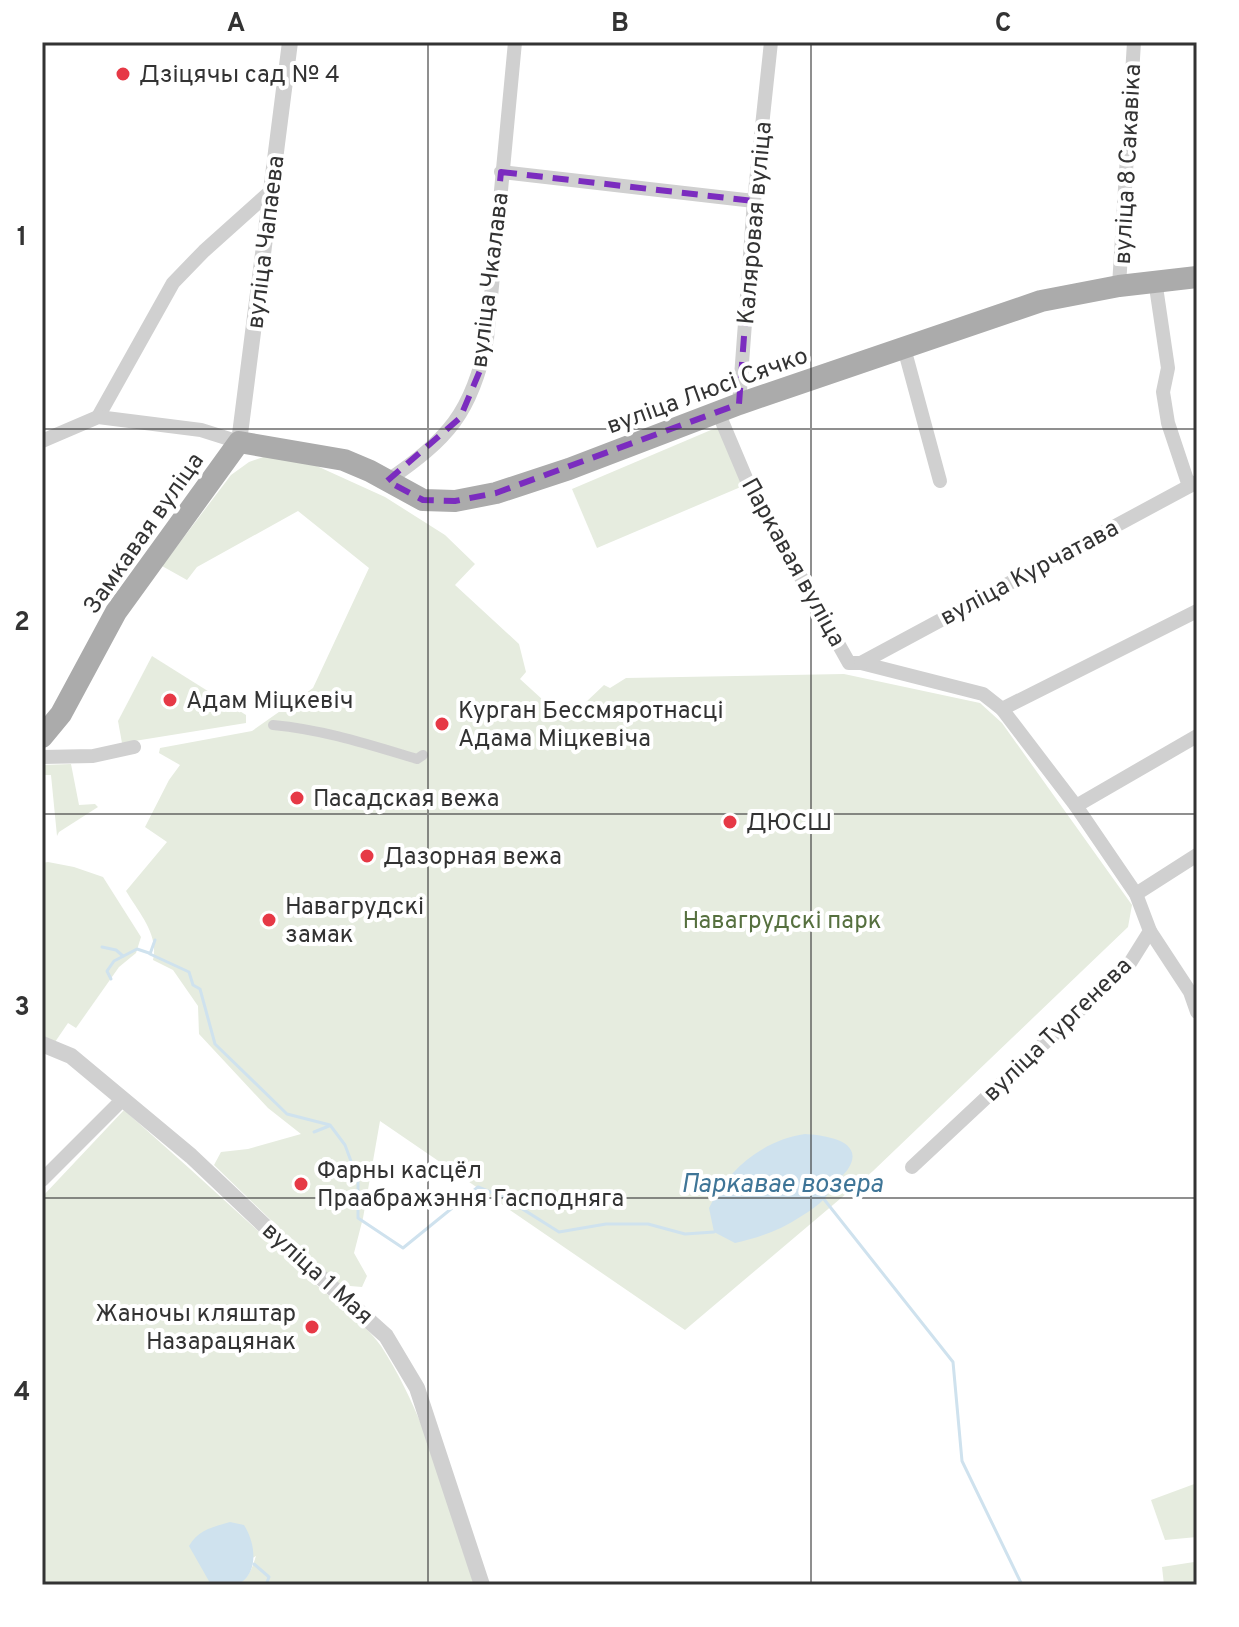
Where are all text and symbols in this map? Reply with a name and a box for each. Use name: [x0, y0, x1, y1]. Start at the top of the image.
text: A: [227, 8, 245, 41]
text: B: [611, 8, 629, 41]
text: C: [995, 8, 1011, 41]
place label: Дзіцячы сад № 4: [139, 61, 340, 91]
street label: вуліца 8 Сакавіка: [1109, 63, 1149, 265]
marker: Дзіцячы сад № 4: [114, 65, 132, 83]
street label: Каляровая вуліца: [732, 120, 780, 326]
street label: вуліца Чапаева: [241, 154, 292, 331]
street label: вуліца Чкалава: [465, 191, 517, 370]
text: 1: [17, 222, 27, 255]
street label: вуліца Люсі Сячко: [603, 342, 812, 442]
street label: Замкавая вуліца: [78, 448, 212, 621]
street label: Паркавая вуліца: [733, 473, 851, 653]
street label: вуліца Курчатава: [936, 514, 1124, 633]
text: 2: [14, 607, 30, 640]
place label: Адам Міцкевіч: [186, 687, 354, 717]
marker: Адам Міцкевіч: [161, 691, 179, 709]
place label: Курган Бессмяротнасці Адама Міцкевіча: [458, 697, 724, 755]
marker: Курган Бессмяротнасці Адама Міцкевіча: [433, 715, 451, 733]
place label: Пасадская вежа: [313, 785, 499, 815]
marker: Пасадская вежа: [288, 789, 306, 807]
place label: ДЮСШ: [746, 809, 832, 839]
marker: ДЮСШ: [721, 813, 739, 831]
place label: Дазорная вежа: [383, 843, 562, 873]
marker: Дазорная вежа: [358, 847, 376, 865]
place label: Навагрудскі замак: [285, 893, 424, 951]
park label: Навагрудскі парк: [682, 907, 882, 937]
marker: Навагрудскі замак: [260, 911, 278, 929]
street label: вуліца Тургенева: [978, 952, 1139, 1109]
text: 3: [14, 992, 30, 1025]
place label: Фарны касцёл Праабражэння Гасподняга: [317, 1157, 624, 1215]
water label: Паркавае возера: [681, 1169, 884, 1202]
marker: Фарны касцёл Праабражэння Гасподняга: [292, 1175, 310, 1193]
street label: вуліца 1 Мая: [255, 1217, 378, 1332]
place label: Жаночы кляштар Назарацянак: [95, 1300, 296, 1358]
marker: Жаночы кляштар Назарацянак: [303, 1318, 321, 1336]
text: 4: [14, 1377, 30, 1410]

